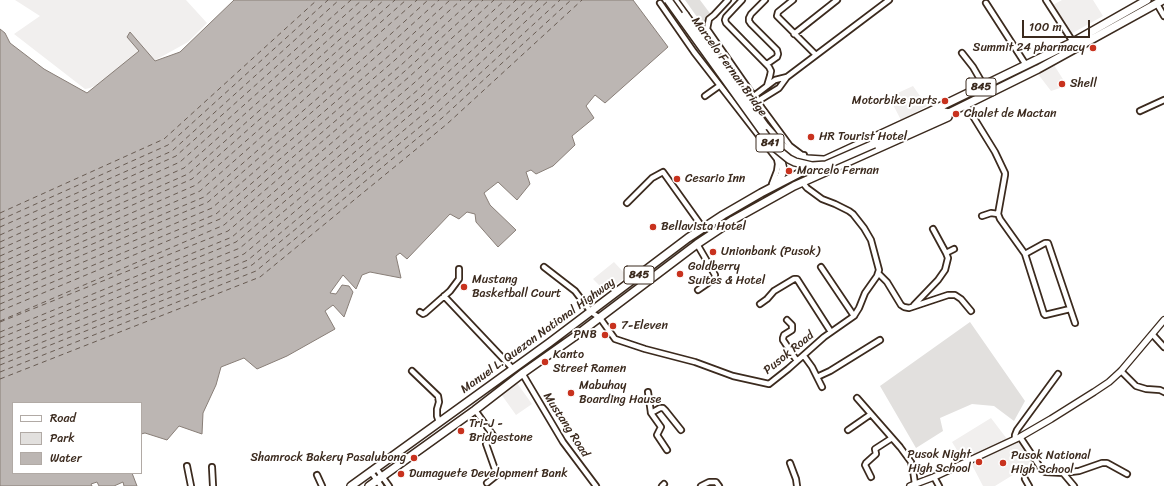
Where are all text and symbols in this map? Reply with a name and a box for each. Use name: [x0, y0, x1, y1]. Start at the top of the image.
scale bar: [1024, 12, 1092, 38]
street label: Marcelo Fernan Bridge: [688, 14, 770, 120]
text: 100 m: [1029, 16, 1062, 38]
place label: Summit 24 pharmacy: [973, 41, 1085, 55]
marker: Summit 24 pharmacy: [1088, 43, 1098, 53]
place label: Shell: [1070, 77, 1097, 91]
road number: 845: [966, 78, 996, 96]
marker: Shell: [1057, 79, 1067, 89]
place label: Motorbike parts: [852, 94, 937, 108]
marker: Motorbike parts: [940, 96, 950, 106]
place label: Chalet de Mactan: [964, 107, 1057, 121]
marker: Chalet de Mactan: [951, 109, 961, 119]
place label: HR Tourist Hotel: [819, 130, 907, 144]
marker: HR Tourist Hotel: [806, 132, 816, 142]
road number: 841: [756, 134, 784, 152]
place label: Marcelo Fernan: [797, 164, 879, 178]
marker: Marcelo Fernan: [784, 166, 794, 176]
place label: Cesario Inn: [685, 172, 745, 186]
marker: Cesario Inn: [672, 174, 682, 184]
place label: Bellavista Hotel: [661, 220, 746, 234]
marker: Bellavista Hotel: [648, 222, 658, 232]
place label: Unionbank (Pusok): [721, 245, 820, 259]
marker: Unionbank (Pusok): [708, 247, 718, 257]
place label: Goldberry Suites & Hotel: [688, 260, 765, 288]
road number: 845: [624, 266, 654, 284]
marker: Goldberry Suites & Hotel: [675, 269, 685, 279]
place label: Mustang Basketball Court: [472, 273, 561, 301]
street label: Manuel L. Quezon National Highway: [458, 275, 618, 397]
marker: Mustang Basketball Court: [459, 282, 469, 292]
place label: 7-Eleven: [621, 319, 668, 333]
marker: 7-Eleven: [608, 321, 618, 331]
place label: PNB: [574, 328, 597, 342]
street label: Pusok Road: [761, 328, 817, 378]
marker: PNB: [600, 330, 610, 340]
place label: Kanto Street Ramen: [553, 348, 626, 376]
marker: Kanto Street Ramen: [540, 357, 550, 367]
place label: Mabuhay Boarding Hause: [579, 379, 661, 407]
marker: Mabuhay Boarding Hause: [566, 388, 576, 398]
street label: Mustang Road: [540, 390, 592, 460]
legend: [12, 402, 142, 474]
text: Road: [50, 407, 76, 429]
place label: Tri-J - Bridgestone: [469, 417, 533, 445]
marker: Tri-J - Bridgestone: [456, 426, 466, 436]
text: Park: [50, 427, 75, 449]
text: Water: [50, 447, 82, 469]
place label: Pusok Night High School: [907, 448, 971, 476]
place label: Pusok National High School: [1011, 449, 1091, 477]
place label: Shamrock Bakery Pasalubong: [250, 451, 406, 465]
marker: Shamrock Bakery Pasalubong: [409, 453, 419, 463]
marker: Pusok Night High School: [974, 457, 984, 467]
marker: Pusok National High School: [998, 458, 1008, 468]
place label: Dumaguete Development Bank: [409, 467, 568, 481]
marker: Dumaguete Development Bank: [396, 469, 406, 479]

